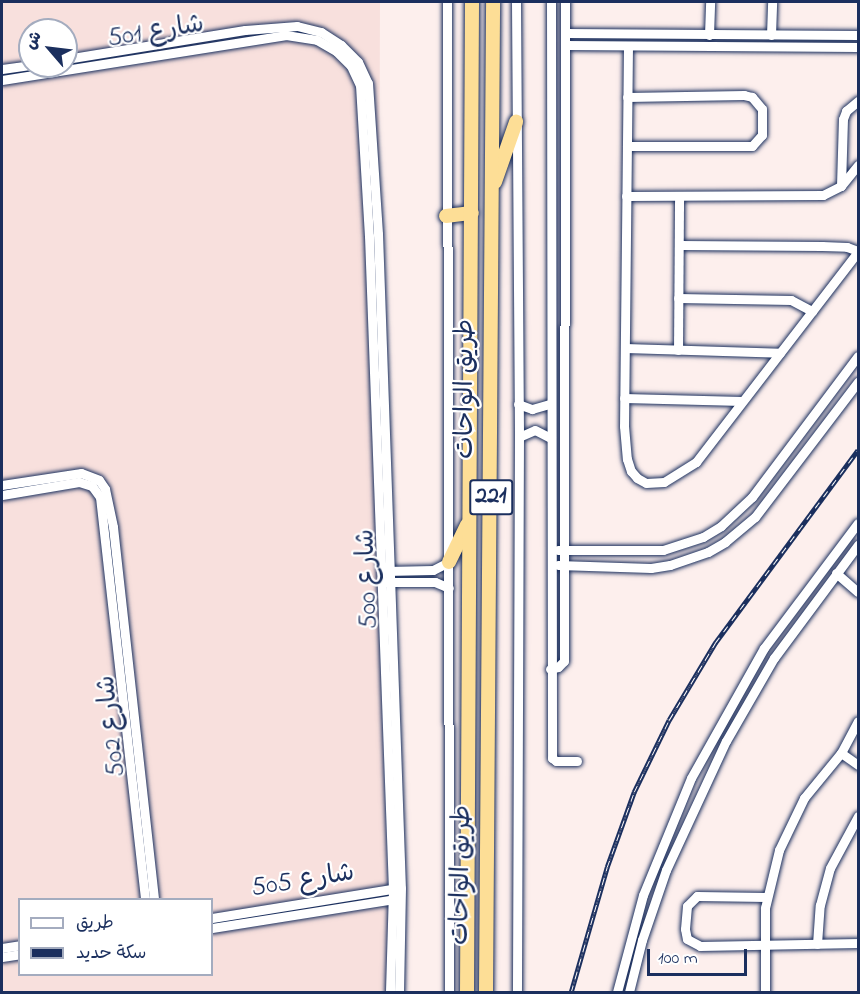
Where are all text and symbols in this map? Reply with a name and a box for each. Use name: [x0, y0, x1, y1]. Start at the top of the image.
street label: شارع 501: [106, 10, 206, 56]
north arrow: [18, 18, 78, 78]
text: ش: [19, 27, 49, 54]
street label: طريق الواحات: [451, 319, 483, 459]
road number: 221: [468, 476, 514, 518]
street label: شارع 500: [352, 528, 386, 630]
street label: شارع 502: [92, 674, 134, 778]
street label: طريق الواحات: [446, 805, 480, 945]
street label: شارع 505: [249, 858, 357, 906]
legend: [18, 898, 213, 976]
text: طريق: [76, 911, 114, 937]
scale bar: [650, 937, 750, 975]
text: سكة حديد: [76, 941, 146, 967]
text: 100 m: [658, 946, 698, 972]

